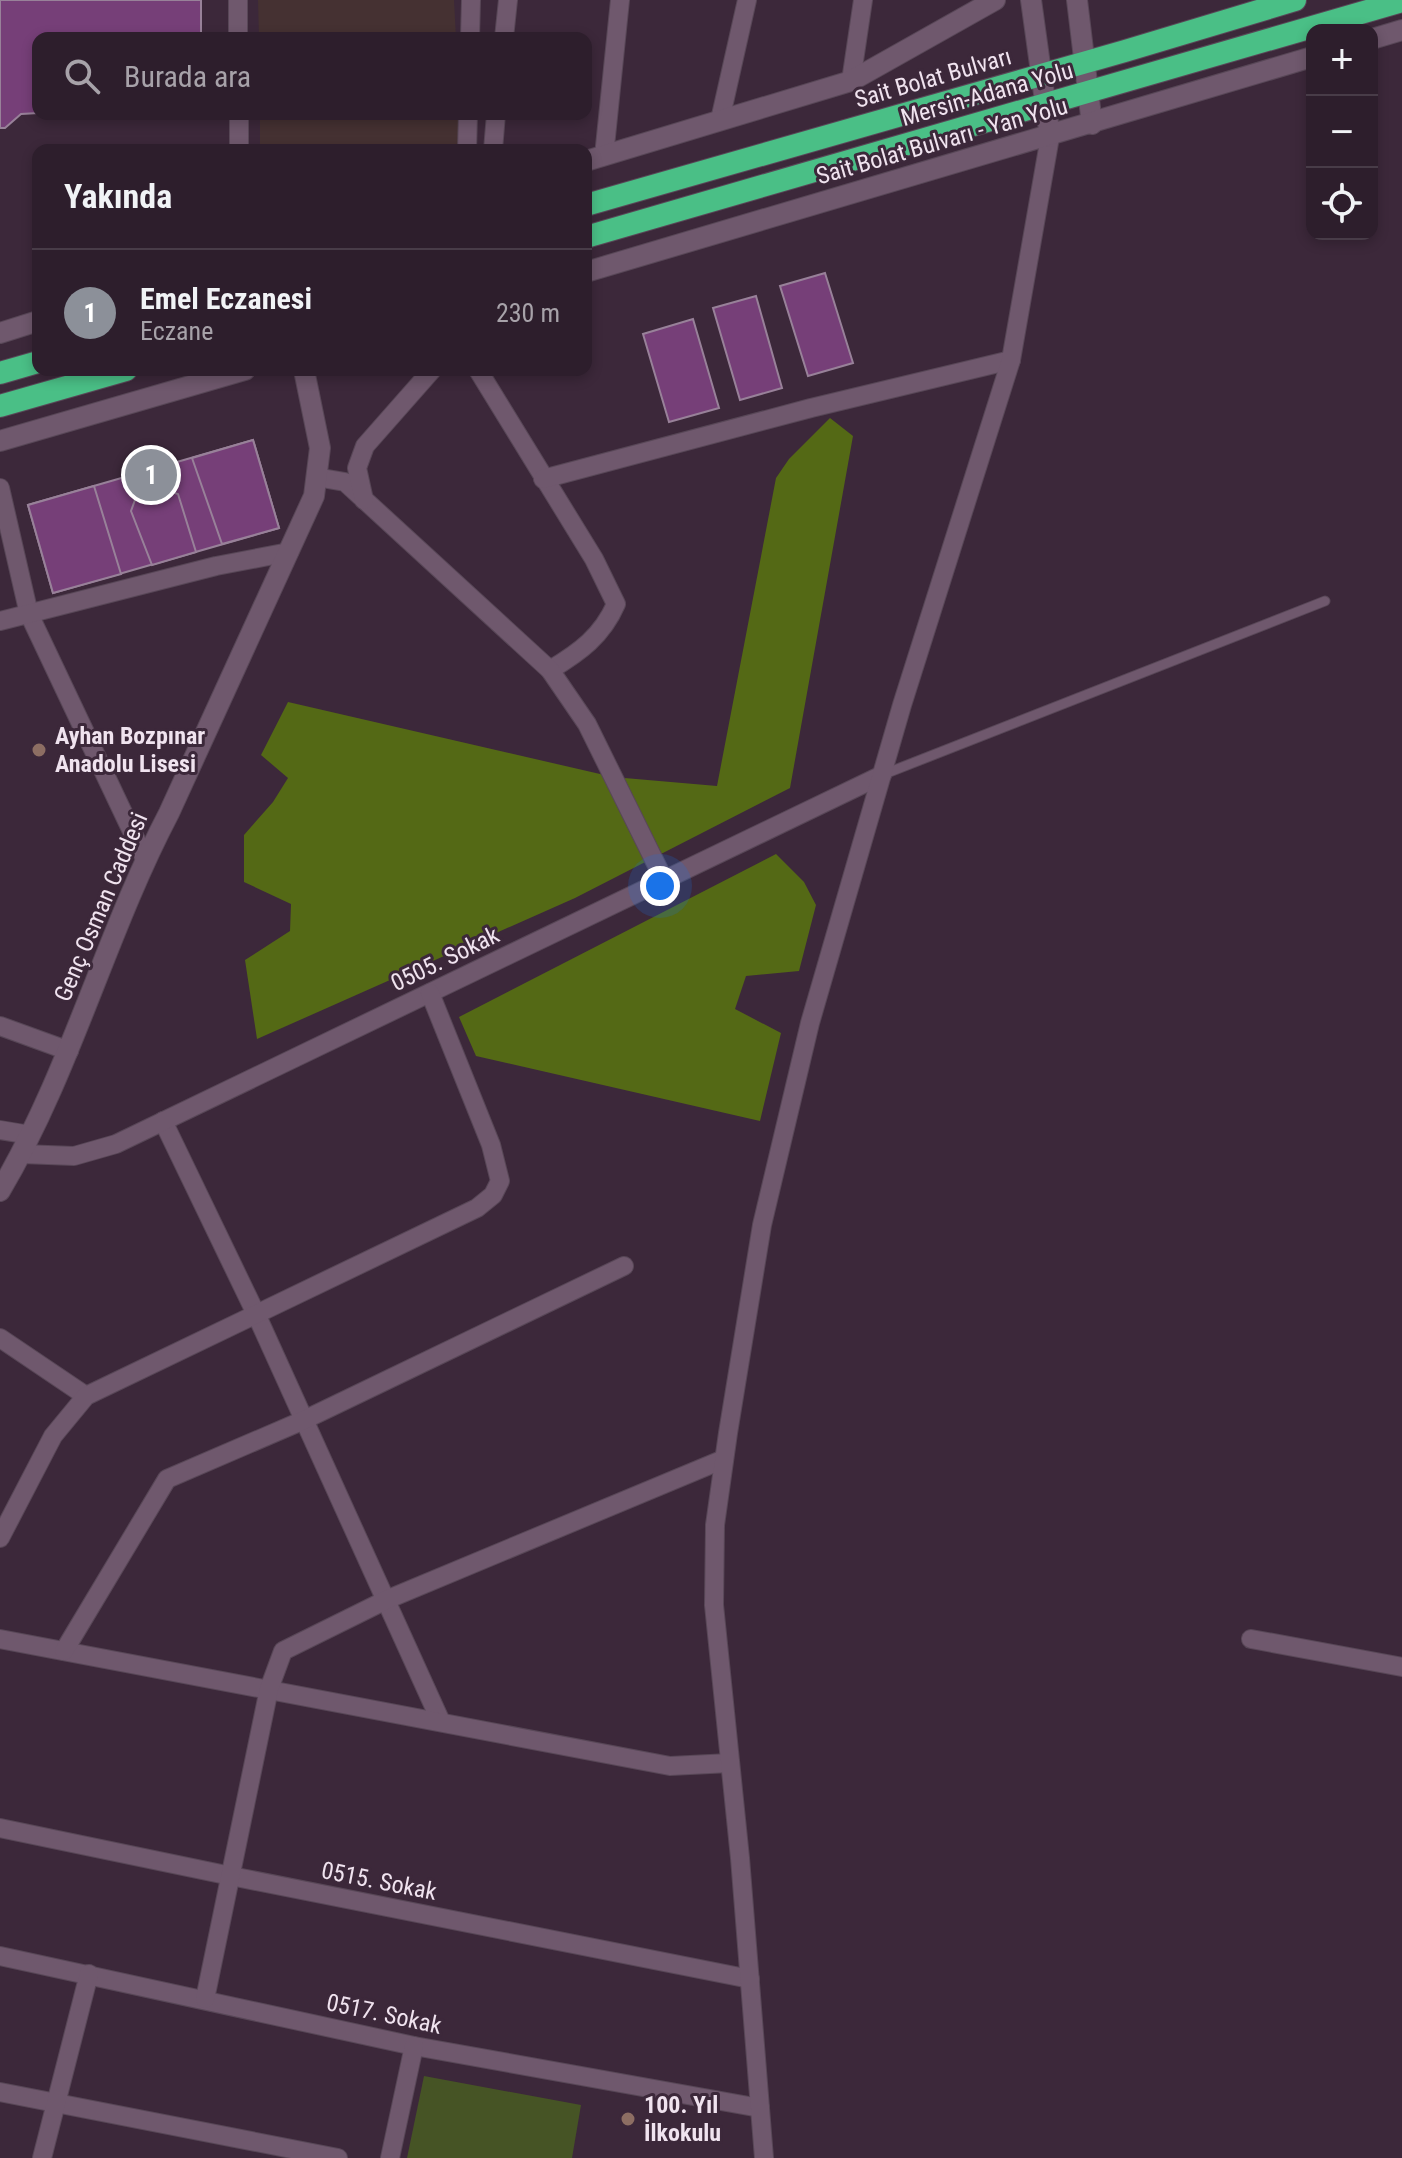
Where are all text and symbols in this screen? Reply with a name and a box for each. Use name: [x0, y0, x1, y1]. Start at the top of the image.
map controls: [1306, 24, 1378, 240]
button: +: [1306, 24, 1378, 96]
search box: [32, 32, 592, 120]
street label: Sait Bolat Bulvarı: [851, 42, 1015, 114]
icon: search: [60, 54, 104, 98]
street label: Mersin-Adana Yolu: [898, 56, 1076, 132]
text: Burada ara: [124, 59, 251, 94]
street label: Sait Bolat Bulvarı - Yan Yolu: [813, 92, 1071, 190]
button: −: [1306, 96, 1378, 168]
button: locate: [1306, 168, 1378, 240]
text: Yakında: [64, 176, 172, 216]
text: Emel Eczanesi: [140, 281, 312, 316]
text: 1: [83, 298, 97, 328]
text: 230 m: [496, 298, 560, 328]
text: Eczane: [140, 316, 213, 346]
pin: 1: [125, 445, 177, 505]
place label: Ayhan Bozpınar Anadolu Lisesi: [55, 722, 205, 778]
marker: Ayhan Bozpınar Anadolu Lisesi: [30, 741, 48, 759]
street label: Genç Osman Caddesi: [49, 808, 153, 1006]
your location: [640, 866, 680, 906]
street label: 0505. Sokak: [386, 921, 504, 997]
street label: 0515. Sokak: [319, 1856, 439, 1906]
street label: 0517. Sokak: [324, 1988, 444, 2040]
place label: 100. Yıl İlkokulu: [644, 2091, 721, 2147]
marker: 100. Yıl İlkokulu: [619, 2110, 637, 2128]

